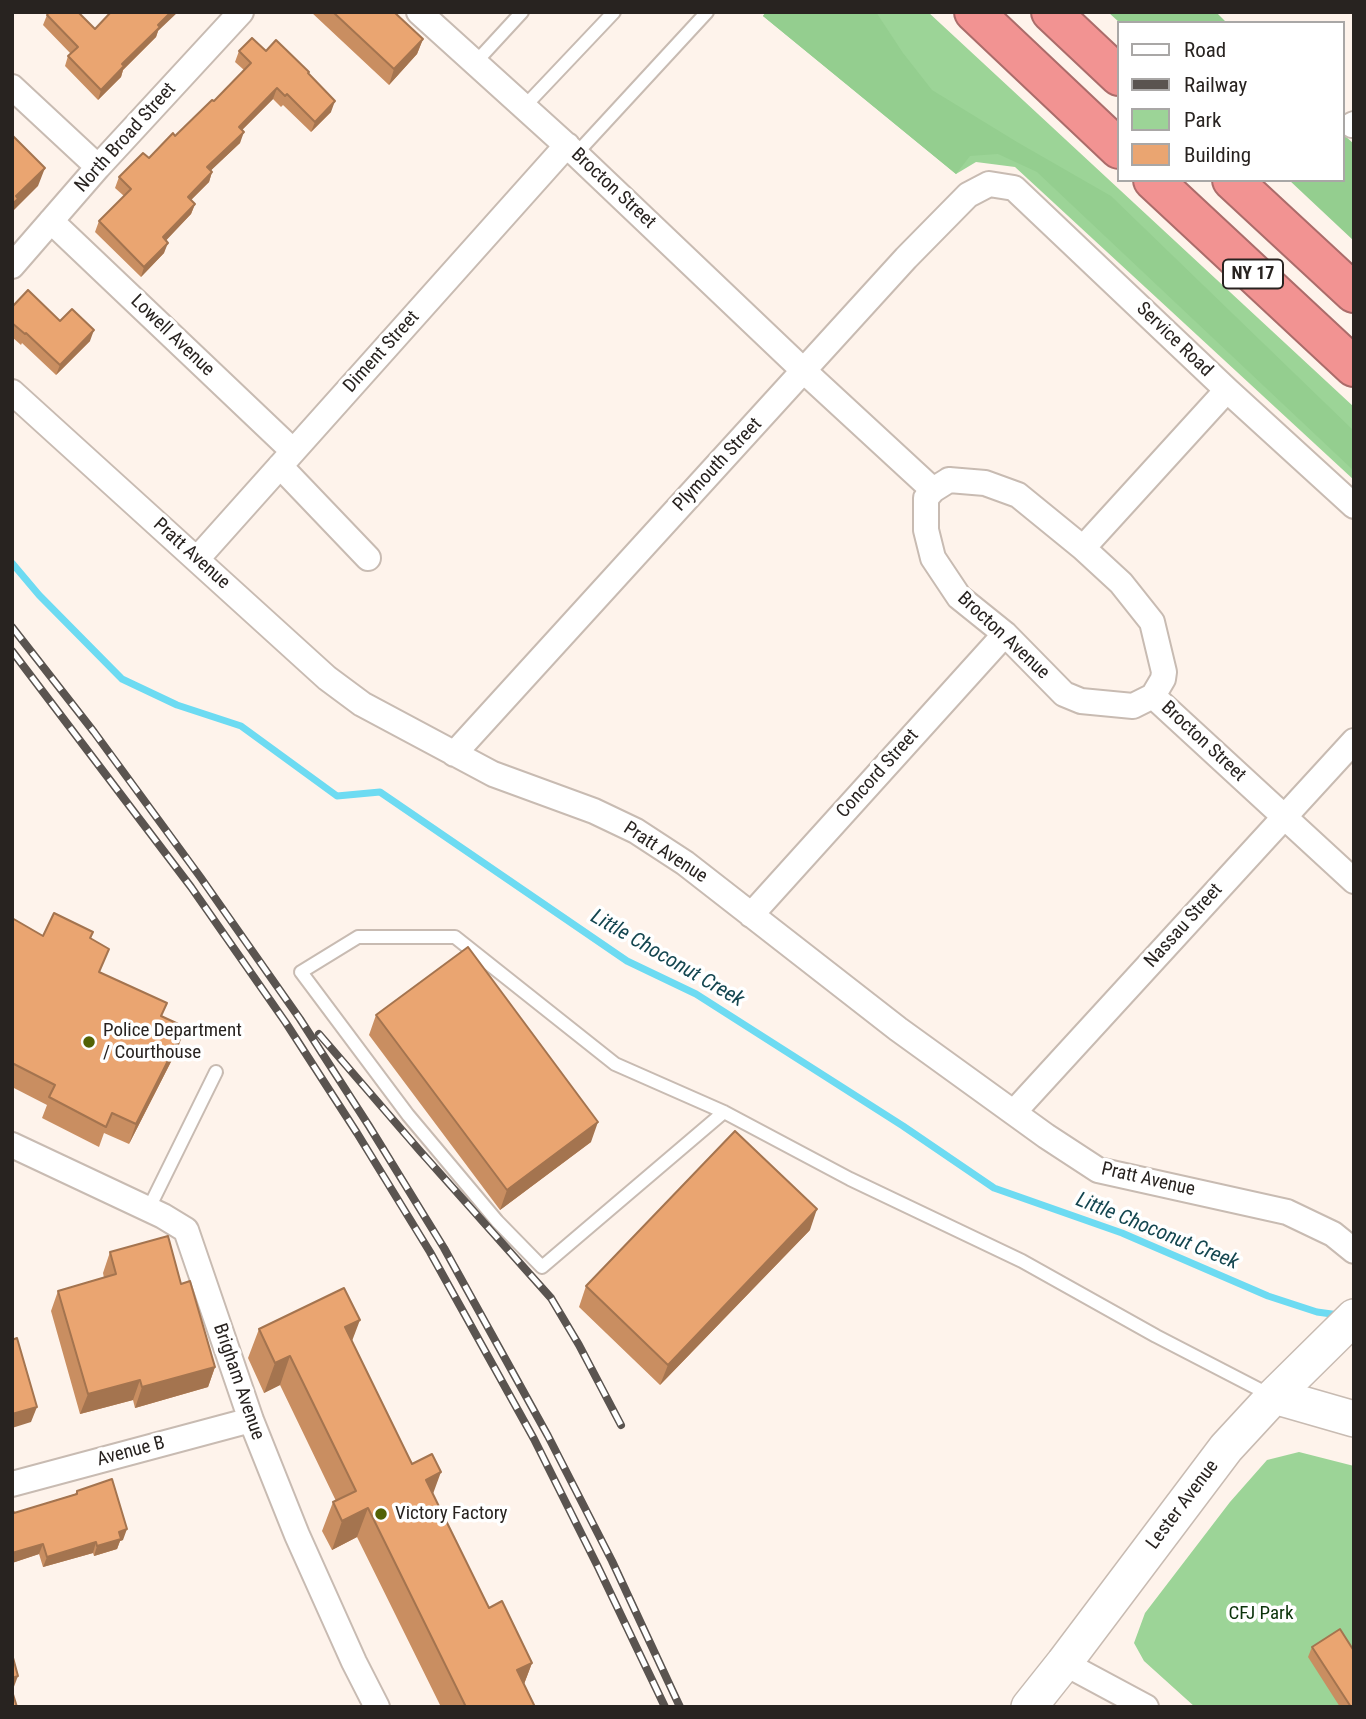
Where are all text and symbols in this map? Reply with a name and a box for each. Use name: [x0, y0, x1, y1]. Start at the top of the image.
legend: [1118, 21, 1345, 182]
text: Road: [1184, 38, 1226, 62]
text: Railway: [1184, 73, 1247, 97]
street label: North Broad Street: [71, 78, 181, 198]
text: Park: [1184, 108, 1221, 132]
text: Building: [1184, 143, 1251, 167]
street label: Brocton Street: [566, 144, 660, 234]
road number: NY 17: [1223, 260, 1283, 288]
street label: Lowell Avenue: [125, 290, 219, 382]
street label: Service Road: [1131, 298, 1217, 382]
street label: Diment Street: [339, 306, 425, 398]
street label: Plymouth Street: [669, 414, 767, 516]
street label: Pratt Avenue: [148, 514, 234, 594]
street label: Brocton Avenue: [952, 588, 1054, 684]
street label: Brocton Street: [1156, 697, 1250, 787]
street label: Concord Street: [832, 725, 924, 823]
street label: Pratt Avenue: [619, 817, 711, 889]
street label: Nassau Street: [1140, 879, 1228, 973]
water label: Little Choconut Creek: [586, 905, 748, 1013]
place label: Police Department / Courthouse: [103, 1020, 242, 1064]
marker: Police Department / Courthouse: [81, 1034, 97, 1050]
street label: Pratt Avenue: [1099, 1158, 1197, 1202]
water label: Little Choconut Creek: [1072, 1188, 1242, 1276]
street label: Brigham Avenue: [207, 1321, 269, 1443]
street label: Avenue B: [95, 1432, 167, 1472]
street label: Lester Avenue: [1142, 1456, 1224, 1554]
place label: Victory Factory: [395, 1503, 508, 1525]
marker: Victory Factory: [373, 1506, 389, 1522]
park label: CFJ Park: [1229, 1603, 1293, 1625]

